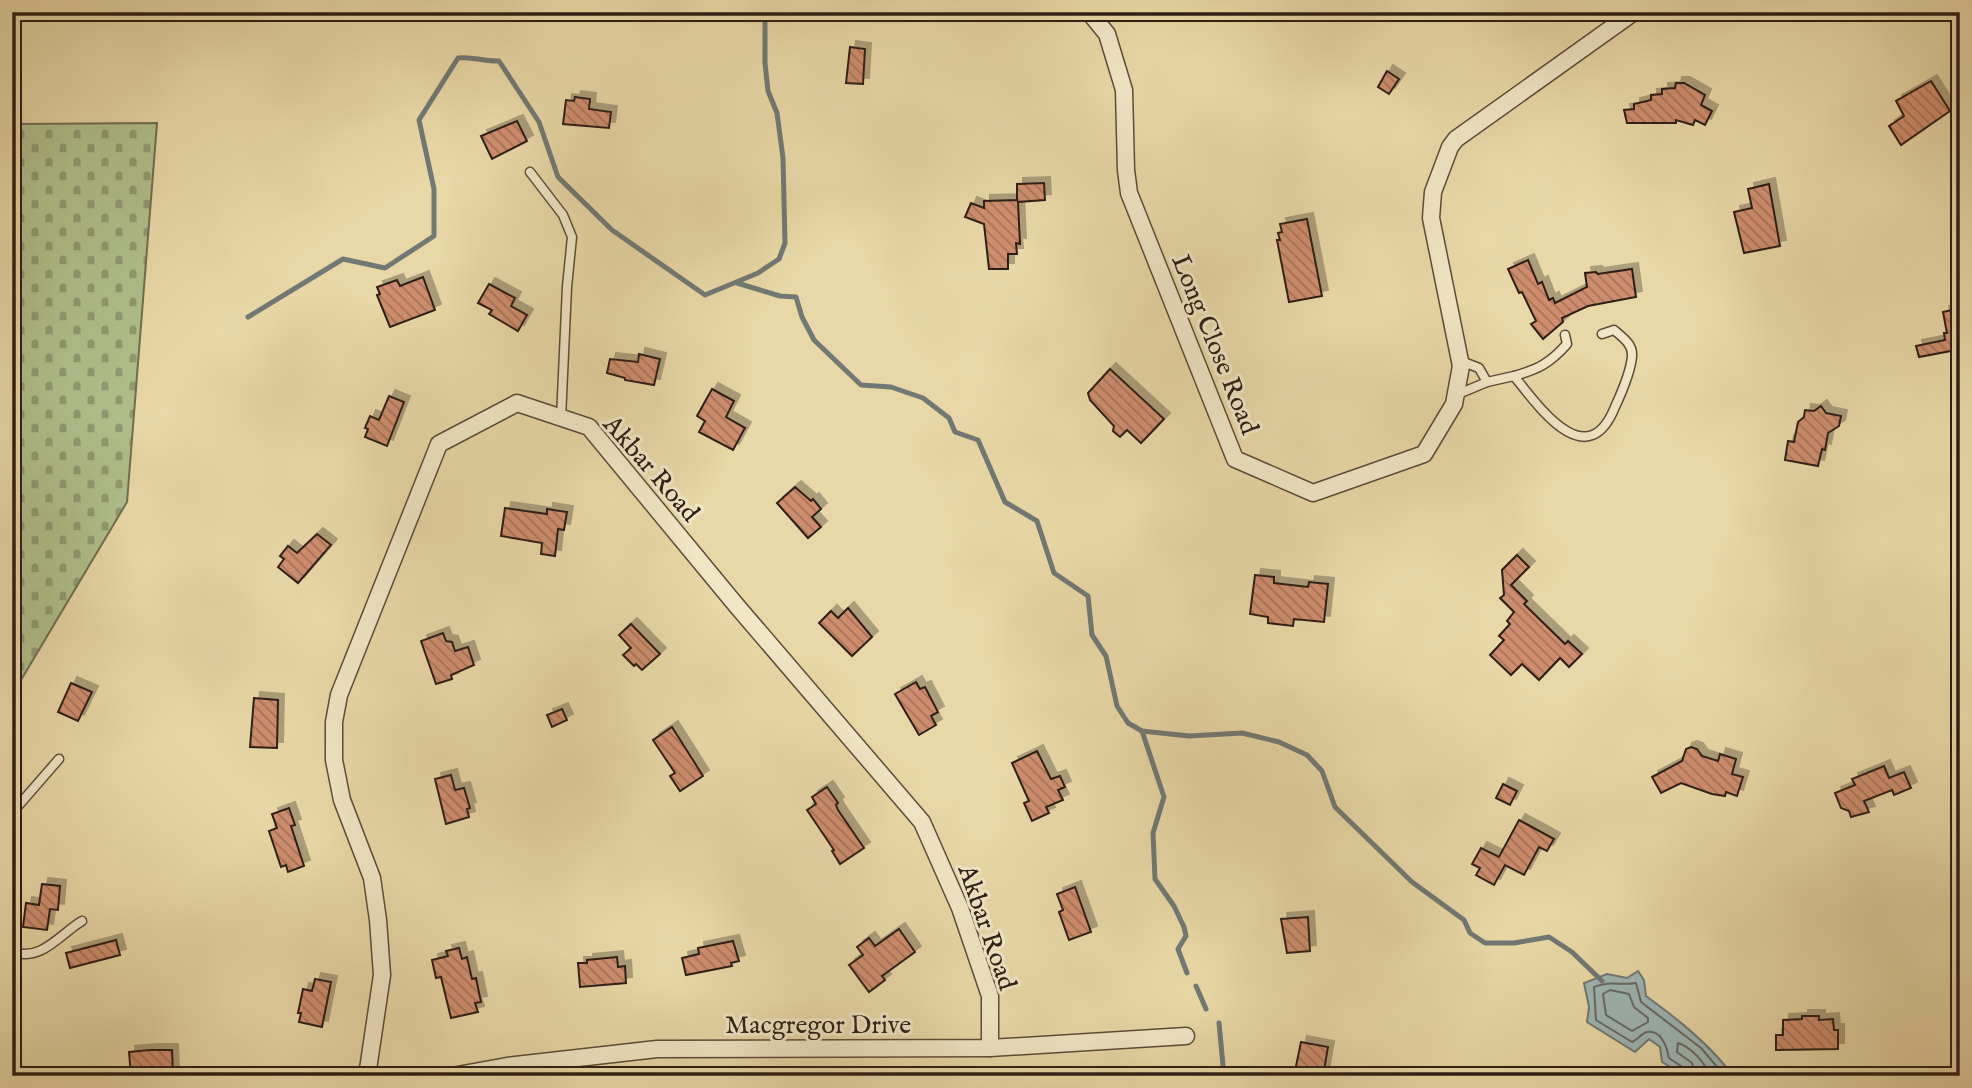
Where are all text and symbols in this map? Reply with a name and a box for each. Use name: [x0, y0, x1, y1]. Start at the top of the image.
street label: Long Close Road: [1163, 250, 1266, 440]
street label: Akbar Road: [595, 408, 706, 529]
street label: Akbar Road: [949, 859, 1023, 995]
street label: Macgregor Drive: [725, 1009, 911, 1042]

